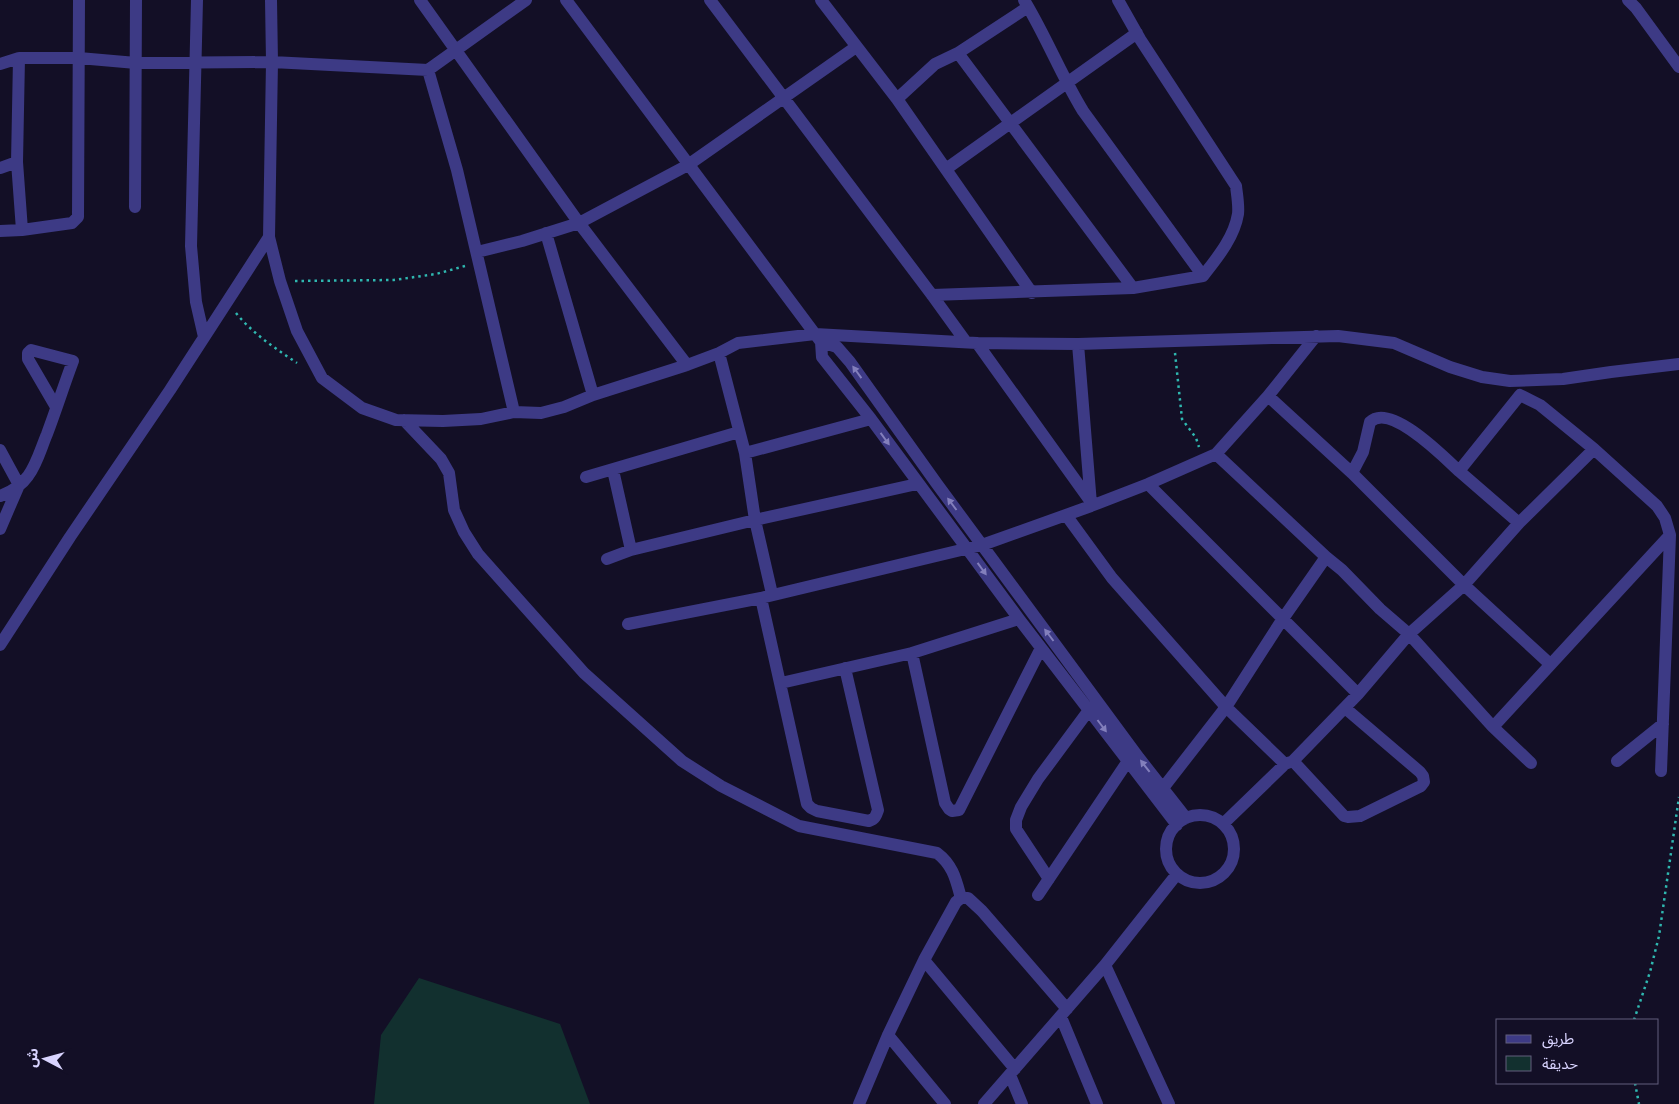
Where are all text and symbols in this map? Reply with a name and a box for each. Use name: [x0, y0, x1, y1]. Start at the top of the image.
one-way arrow: [852, 366, 862, 379]
one-way arrow: [880, 432, 890, 446]
one-way arrow: [947, 497, 957, 511]
one-way arrow: [977, 562, 988, 575]
one-way arrow: [1044, 628, 1054, 642]
one-way arrow: [1097, 719, 1107, 733]
one-way arrow: [1140, 760, 1151, 773]
legend: [1496, 1019, 1659, 1084]
text: طريق: [1542, 1030, 1574, 1049]
north arrow: [20, 1034, 70, 1084]
text: ش: [23, 1047, 41, 1068]
text: حديقة: [1542, 1055, 1578, 1072]

